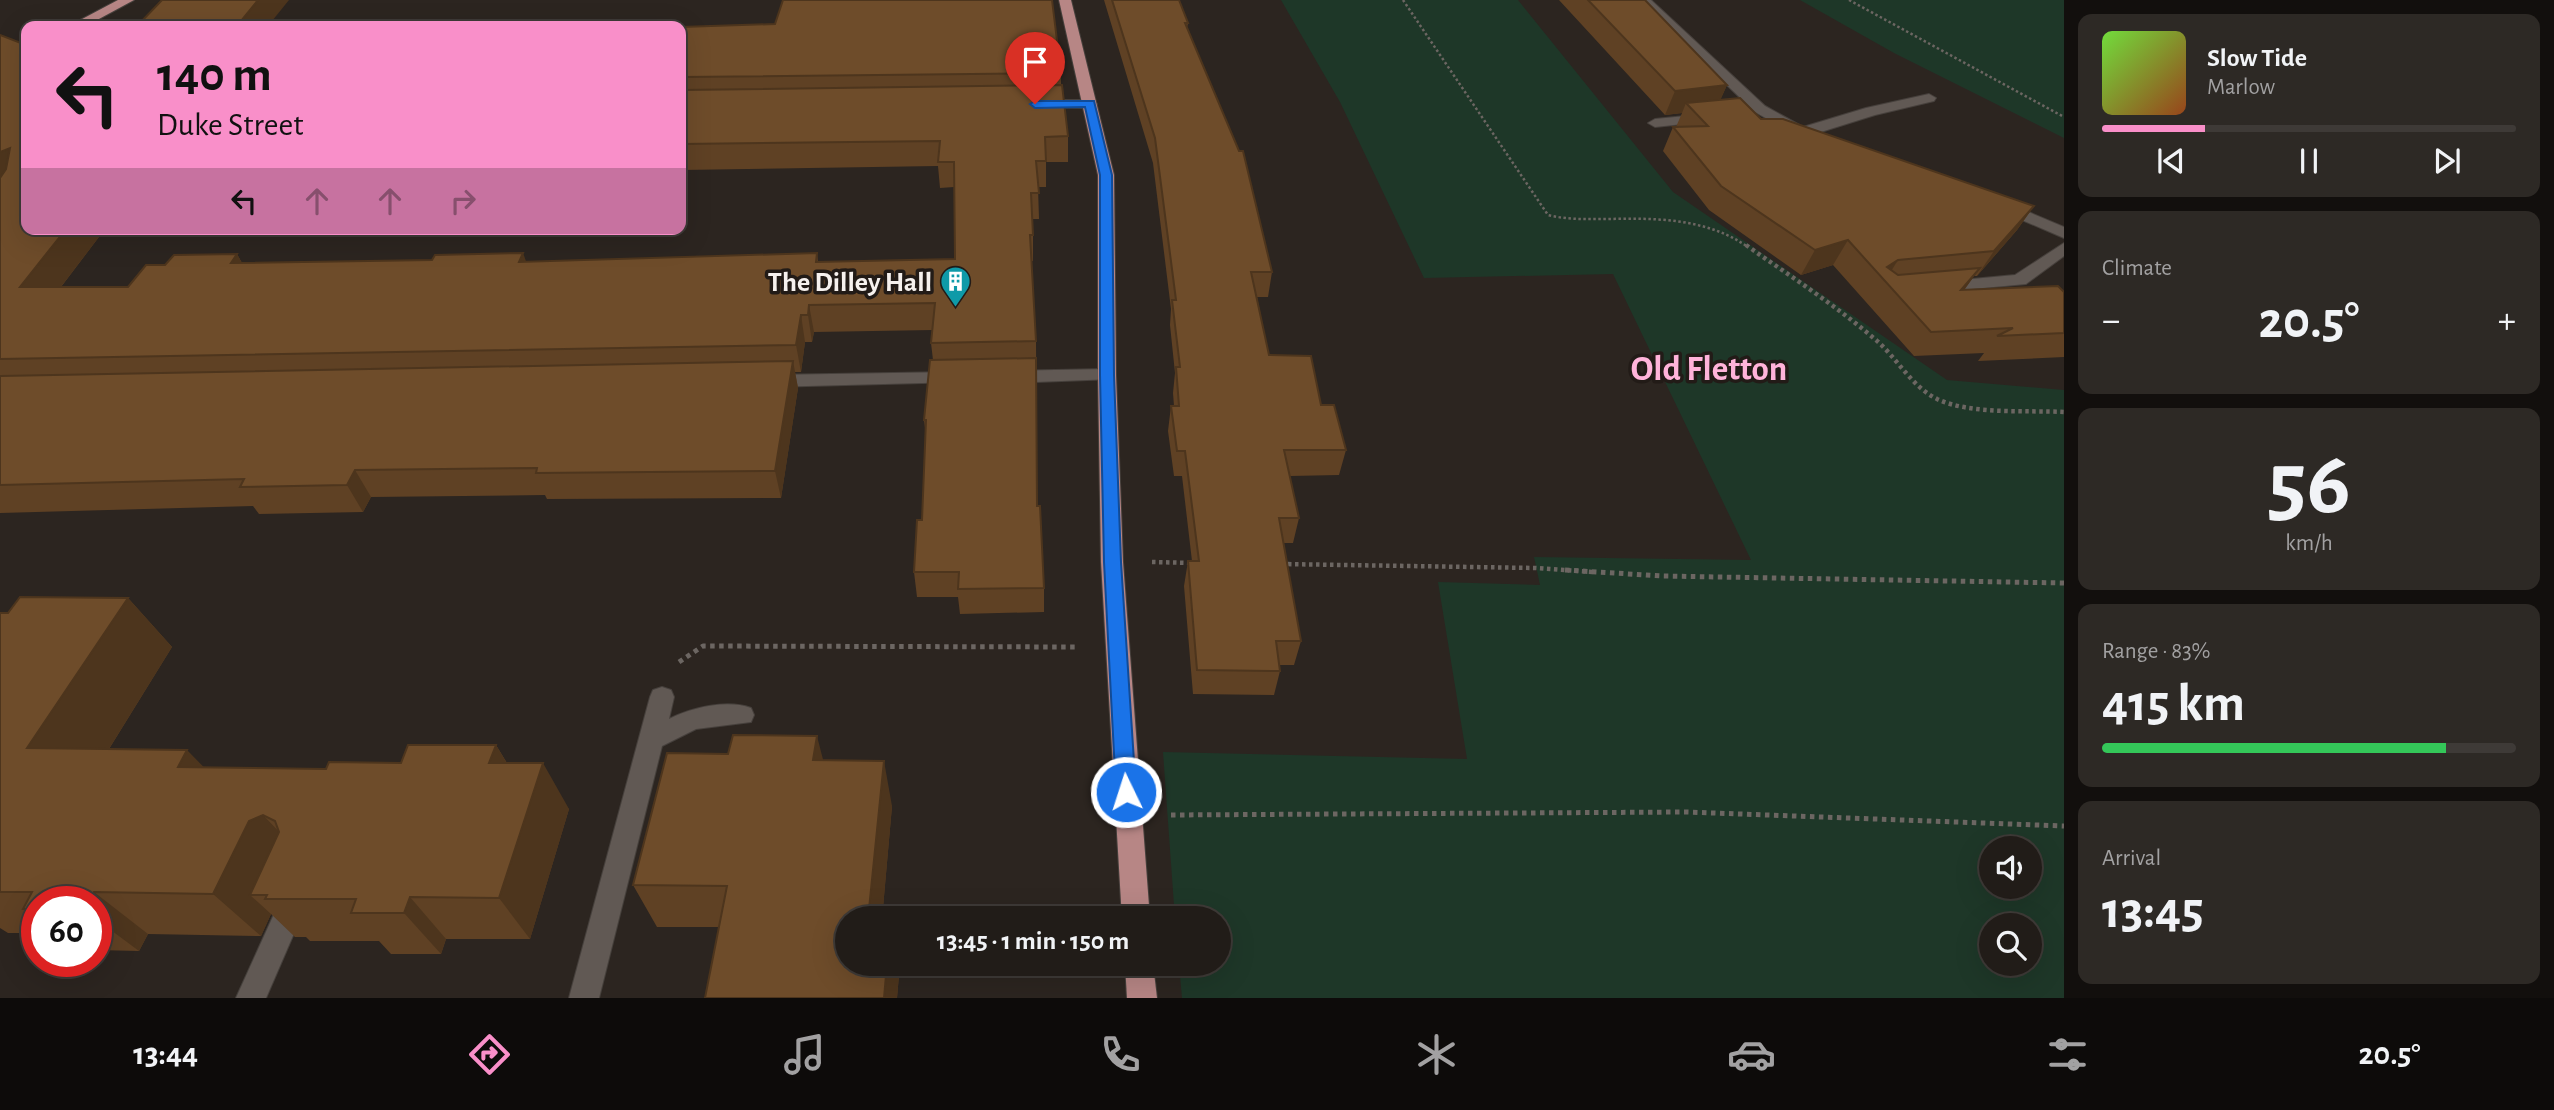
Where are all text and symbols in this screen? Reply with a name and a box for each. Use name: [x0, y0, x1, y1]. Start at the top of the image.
pin: [1005, 32, 1065, 104]
icon: arrive: [1016, 43, 1054, 81]
text: Slow Tide: [2207, 45, 2307, 71]
icon: left: [42, 49, 133, 140]
text: 140 m: [157, 51, 272, 100]
text: Marlow: [2207, 76, 2275, 99]
text: Duke Street: [157, 109, 303, 141]
icon: previous: [2152, 142, 2190, 180]
icon: pause: [2290, 142, 2328, 180]
icon: next: [2428, 142, 2466, 180]
icon: left: [225, 182, 263, 220]
icon: ahead: [298, 182, 336, 220]
icon: ahead: [371, 182, 409, 220]
icon: right: [444, 182, 482, 220]
text: Climate: [2102, 257, 2172, 280]
building icon: The Dilley Hall: [938, 264, 972, 308]
place label: The Dilley Hall: [768, 269, 932, 297]
text: 20.5°: [2258, 295, 2360, 347]
text: −: [2102, 302, 2120, 340]
text: +: [2498, 302, 2516, 340]
district label: Old Fletton: [1631, 352, 1787, 387]
text: 56: [2267, 439, 2351, 530]
text: km/h: [2285, 532, 2333, 555]
text: Range · 83%: [2102, 640, 2211, 663]
text: 415 km: [2102, 678, 2245, 730]
position arrow: [1089, 755, 1163, 829]
map controls: [1979, 836, 2042, 976]
button: sound: [1979, 836, 2042, 899]
text: Arrival: [2102, 847, 2161, 870]
text: 13:45: [2102, 885, 2204, 937]
speed limit sign: 60: [21, 886, 112, 977]
button: search: [1979, 913, 2042, 976]
text: 13:45 · 1 min · 150 m: [937, 928, 1129, 954]
icon: directions: [465, 1030, 514, 1079]
icon: music: [780, 1030, 829, 1079]
icon: phone: [1096, 1030, 1145, 1079]
icon: climate: [1412, 1030, 1461, 1079]
icon: car: [1727, 1030, 1776, 1079]
icon: filters: [2043, 1030, 2092, 1079]
text: 13:44: [133, 1038, 198, 1070]
text: 20.5°: [2358, 1038, 2421, 1070]

